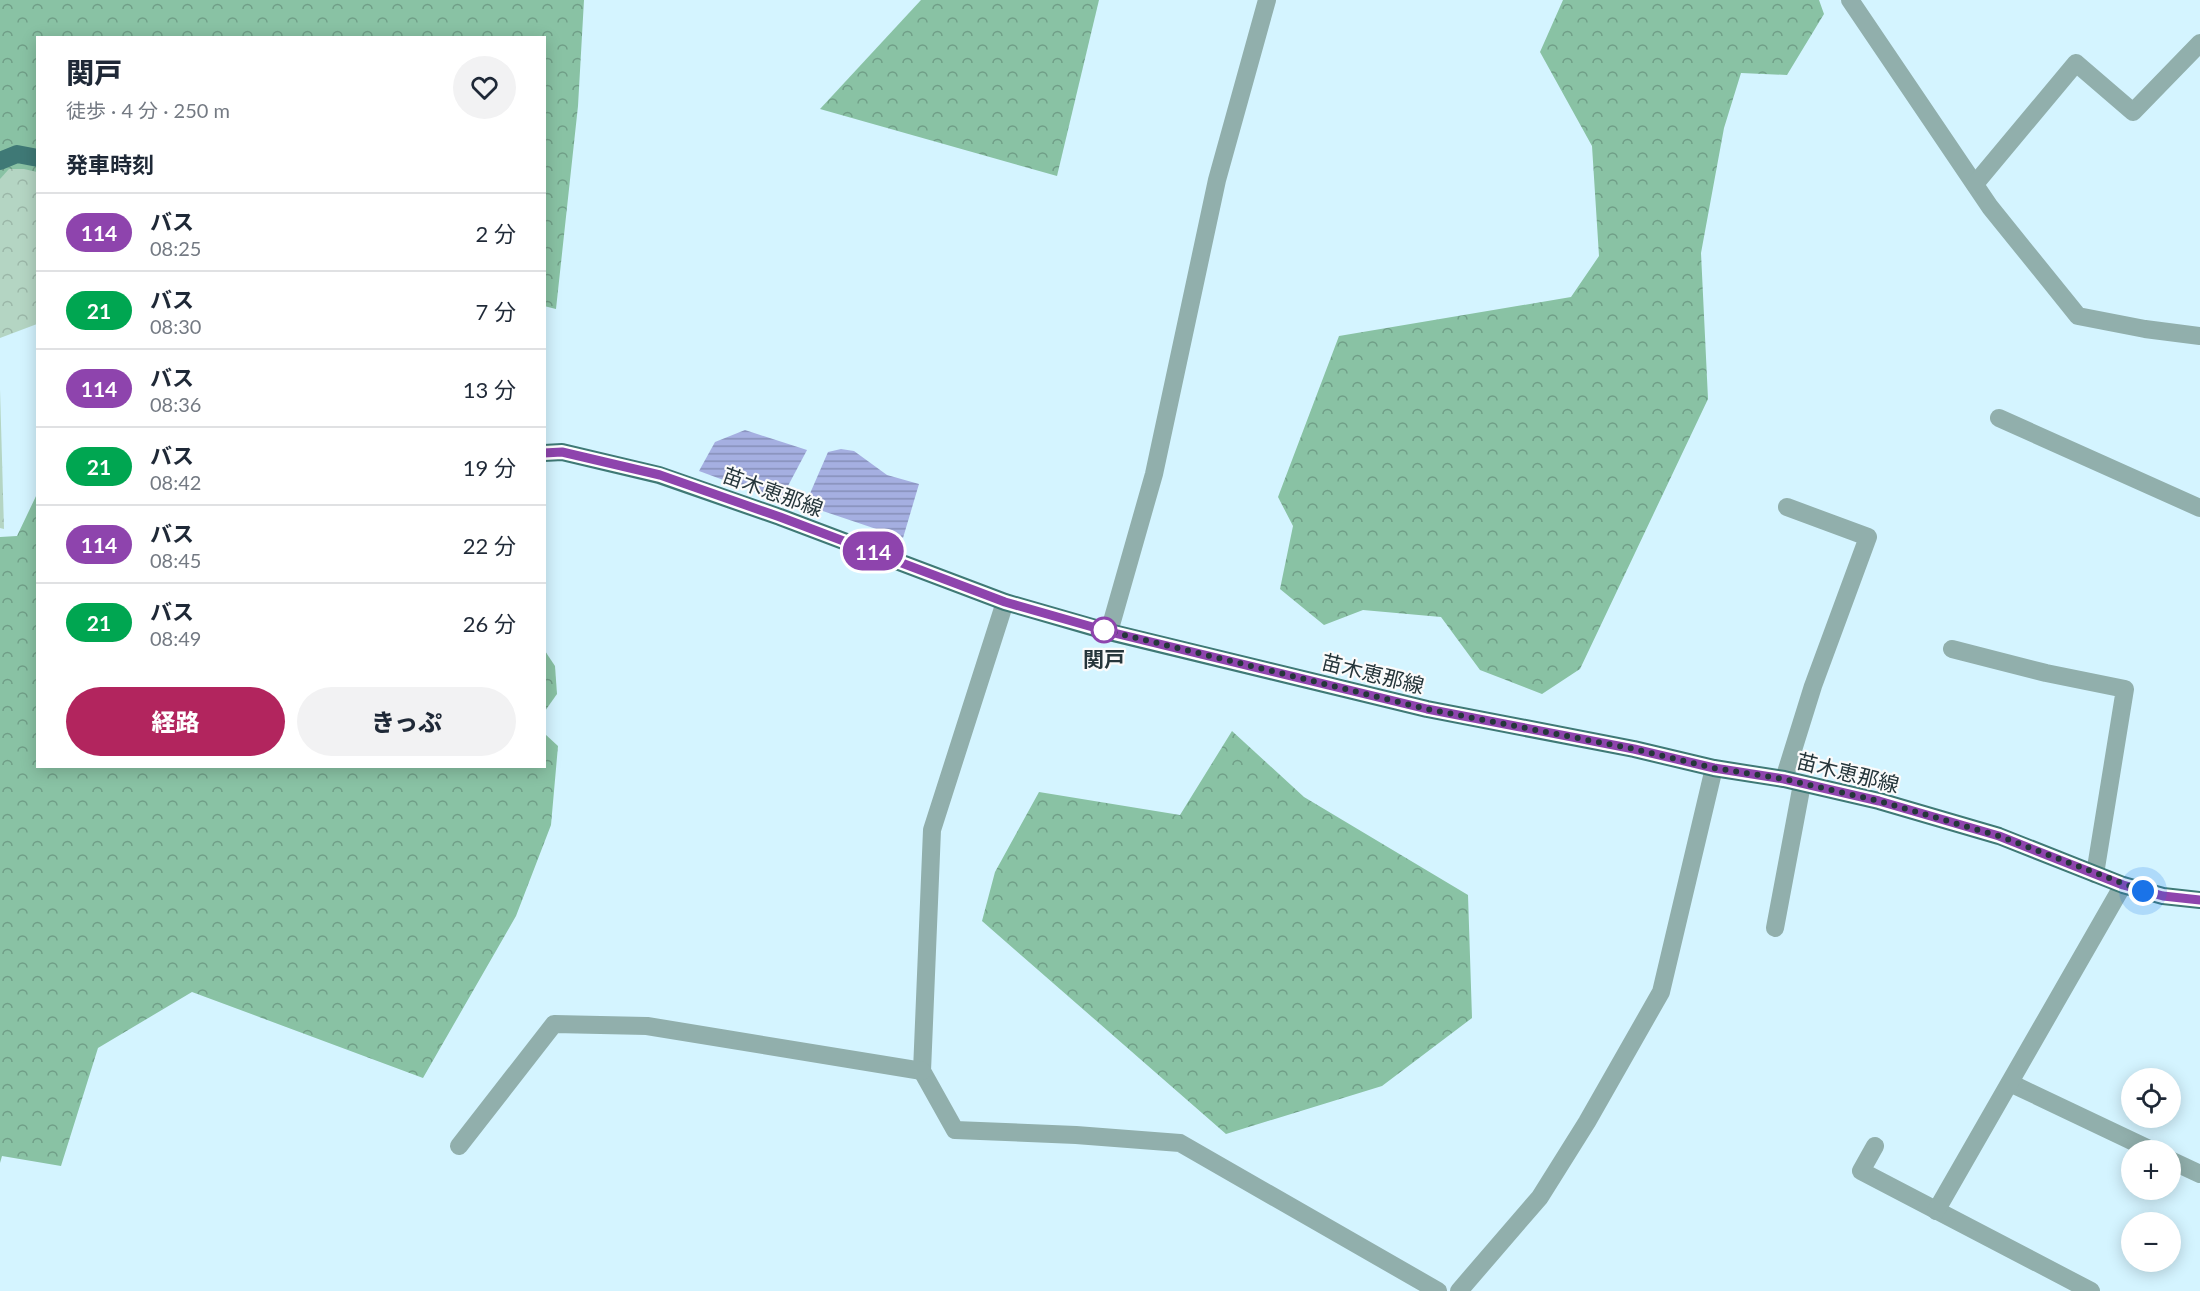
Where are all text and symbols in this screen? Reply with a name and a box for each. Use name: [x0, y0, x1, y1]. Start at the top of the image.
text: 関戸: [66, 55, 122, 89]
button: heart: [453, 56, 516, 119]
text: 徒歩 · 4 分 · 250 m: [66, 98, 230, 122]
text: 発車時刻: [66, 151, 154, 178]
text: バス: [150, 208, 194, 235]
text: 114: [81, 220, 117, 245]
text: 2 分: [476, 220, 516, 247]
text: 08:25: [150, 236, 201, 260]
text: バス: [150, 286, 194, 313]
text: 21: [87, 298, 111, 323]
text: 7 分: [476, 298, 516, 325]
text: 08:30: [150, 314, 201, 338]
text: バス: [150, 364, 194, 391]
text: 114: [81, 376, 117, 401]
text: 13 分: [463, 376, 516, 403]
text: 08:36: [150, 392, 201, 416]
text: バス: [150, 442, 194, 469]
text: 21: [87, 454, 111, 479]
text: 19 分: [463, 454, 516, 481]
street label: 苗木恵那線: [719, 461, 827, 521]
text: 08:42: [150, 470, 201, 494]
text: バス: [150, 520, 194, 547]
text: 114: [81, 532, 117, 557]
text: 22 分: [463, 532, 516, 559]
line badge: 114: [838, 532, 908, 570]
text: 114: [855, 539, 891, 564]
text: 08:45: [150, 548, 201, 572]
text: バス: [150, 598, 194, 625]
text: 21: [87, 610, 111, 635]
text: 26 分: [463, 610, 516, 637]
marker: 関戸: [1091, 617, 1117, 643]
text: 08:49: [150, 626, 201, 650]
place label: 関戸: [1083, 646, 1125, 671]
street label: 苗木恵那線: [1319, 648, 1427, 698]
button: 経路: [66, 687, 285, 756]
button: きっぷ: [297, 687, 516, 756]
street label: 苗木恵那線: [1794, 747, 1902, 797]
your location: [2128, 876, 2158, 906]
map controls: [2121, 1068, 2181, 1272]
button: locate: [2121, 1068, 2181, 1128]
button: +: [2121, 1140, 2181, 1200]
button: −: [2121, 1212, 2181, 1272]

